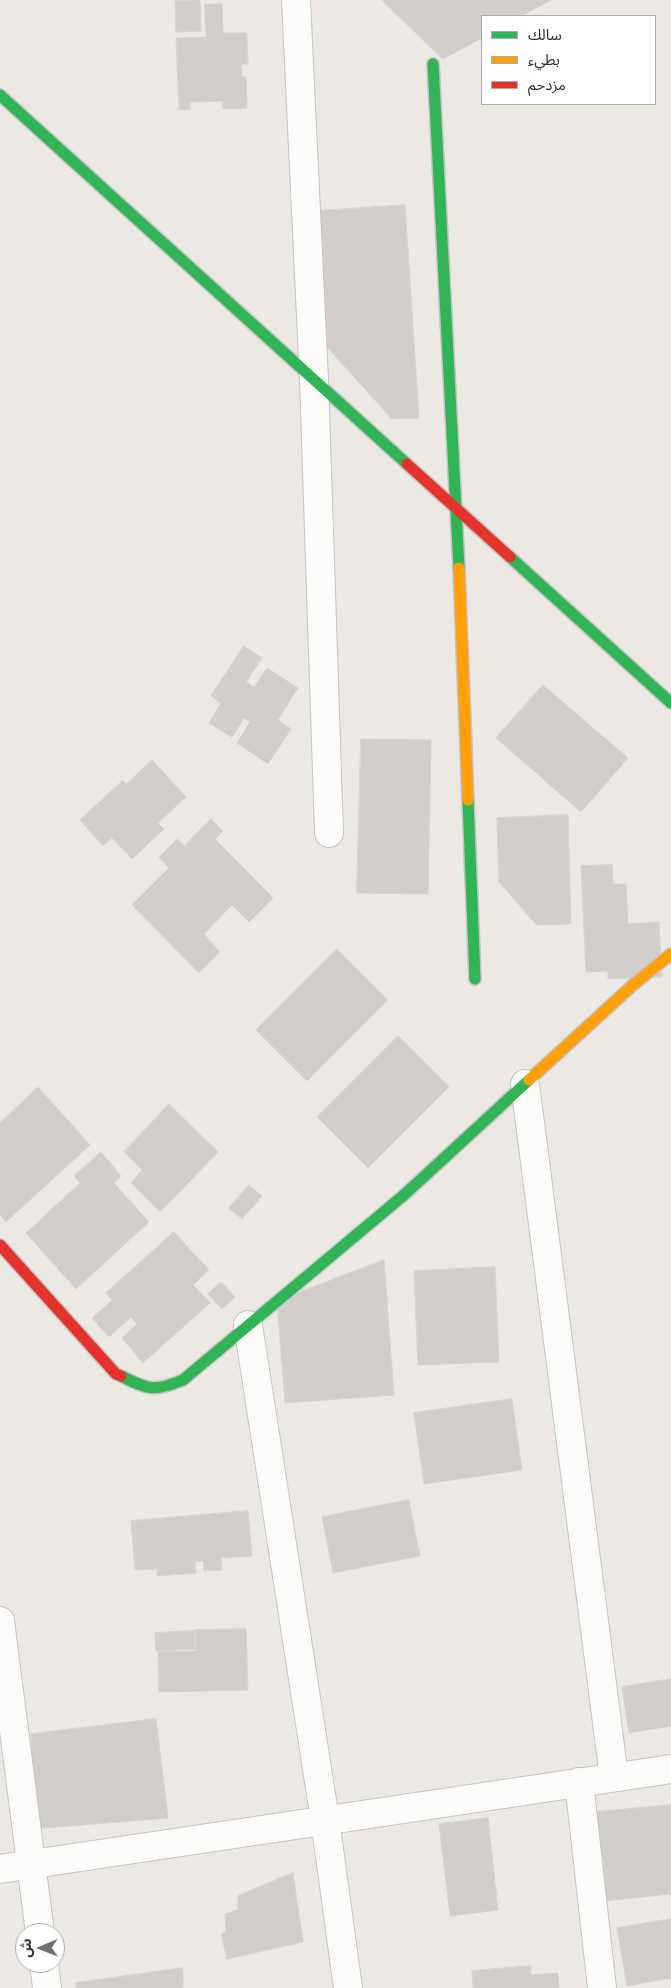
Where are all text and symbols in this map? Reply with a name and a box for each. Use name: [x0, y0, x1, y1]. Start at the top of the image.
legend: [481, 15, 656, 105]
text: سالك: [528, 25, 562, 44]
text: بطيء: [528, 50, 560, 69]
text: مزدحم: [528, 75, 566, 94]
north arrow: [15, 1923, 65, 1973]
text: ش: [17, 1938, 35, 1958]

